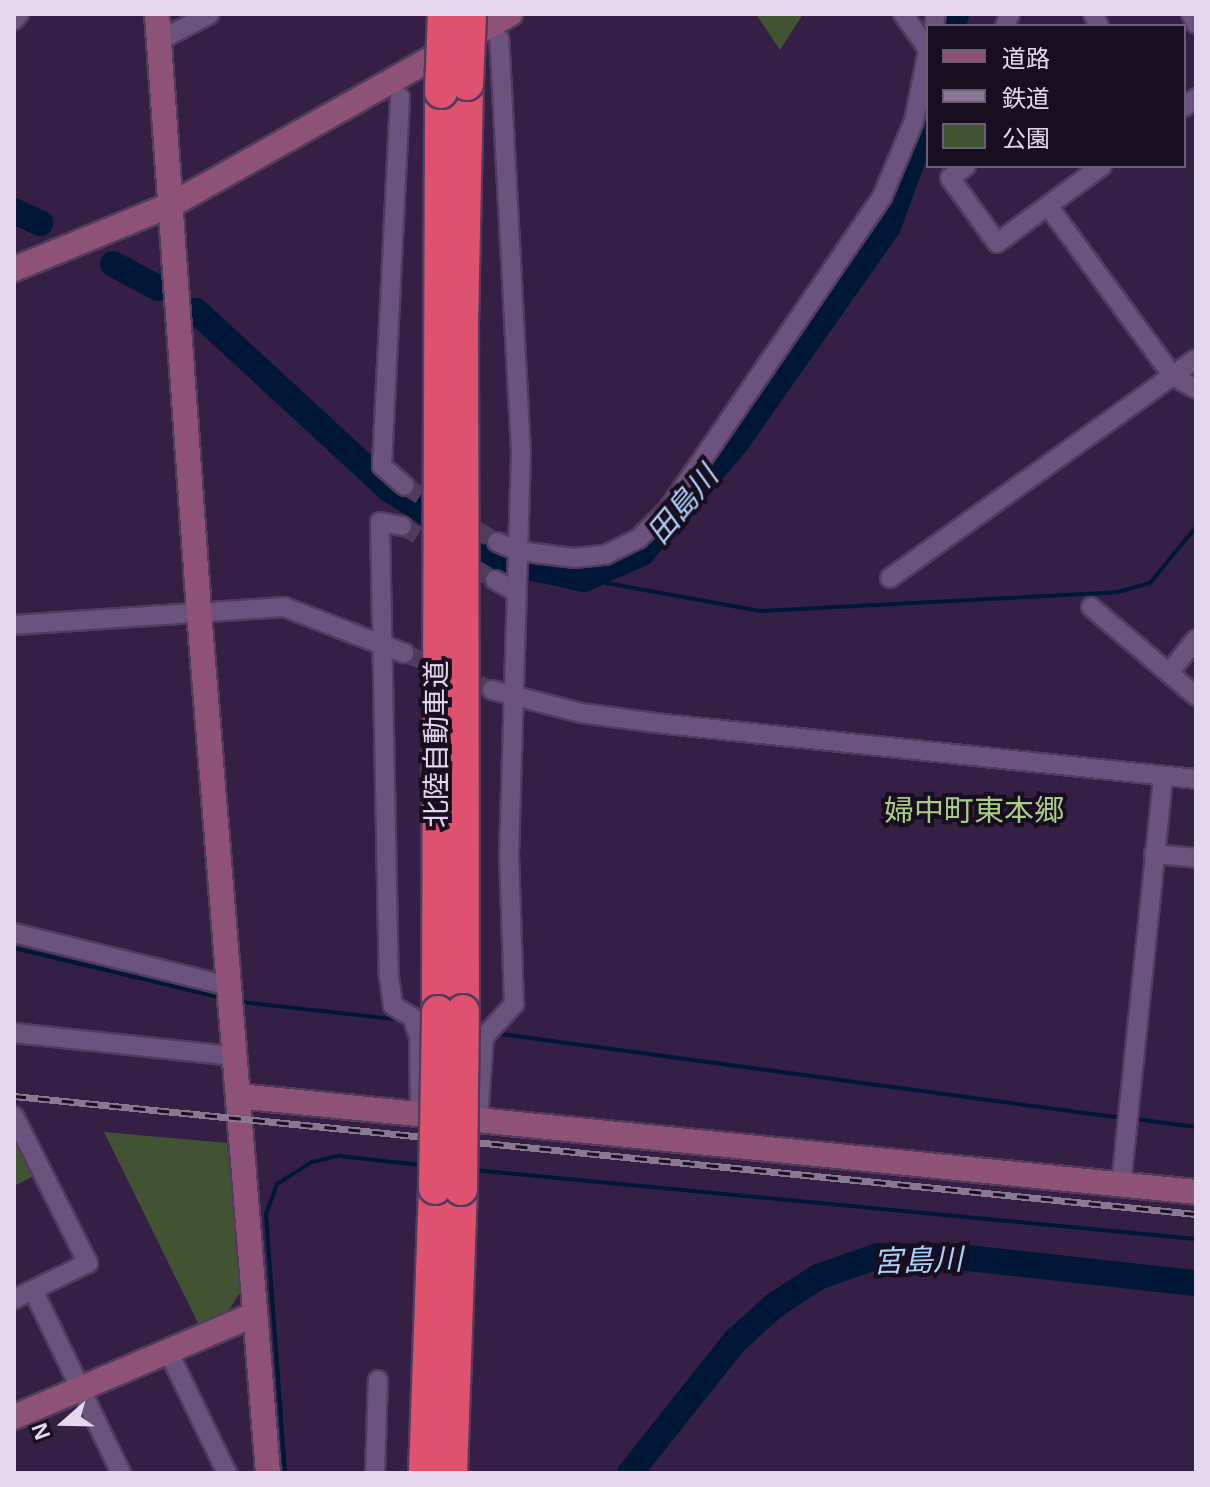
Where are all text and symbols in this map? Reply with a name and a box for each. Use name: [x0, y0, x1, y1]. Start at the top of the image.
legend: [926, 24, 1186, 168]
text: 道路: [1002, 45, 1050, 72]
text: 鉄道: [1002, 85, 1050, 112]
text: 公園: [1002, 125, 1050, 152]
water label: 田島川: [640, 459, 726, 551]
street label: 北陸自動車道: [420, 660, 454, 828]
district label: 婦中町東本郷: [884, 793, 1064, 829]
water label: 宮島川: [872, 1241, 964, 1281]
north arrow: [24, 1383, 104, 1463]
text: N: [27, 1420, 55, 1443]

